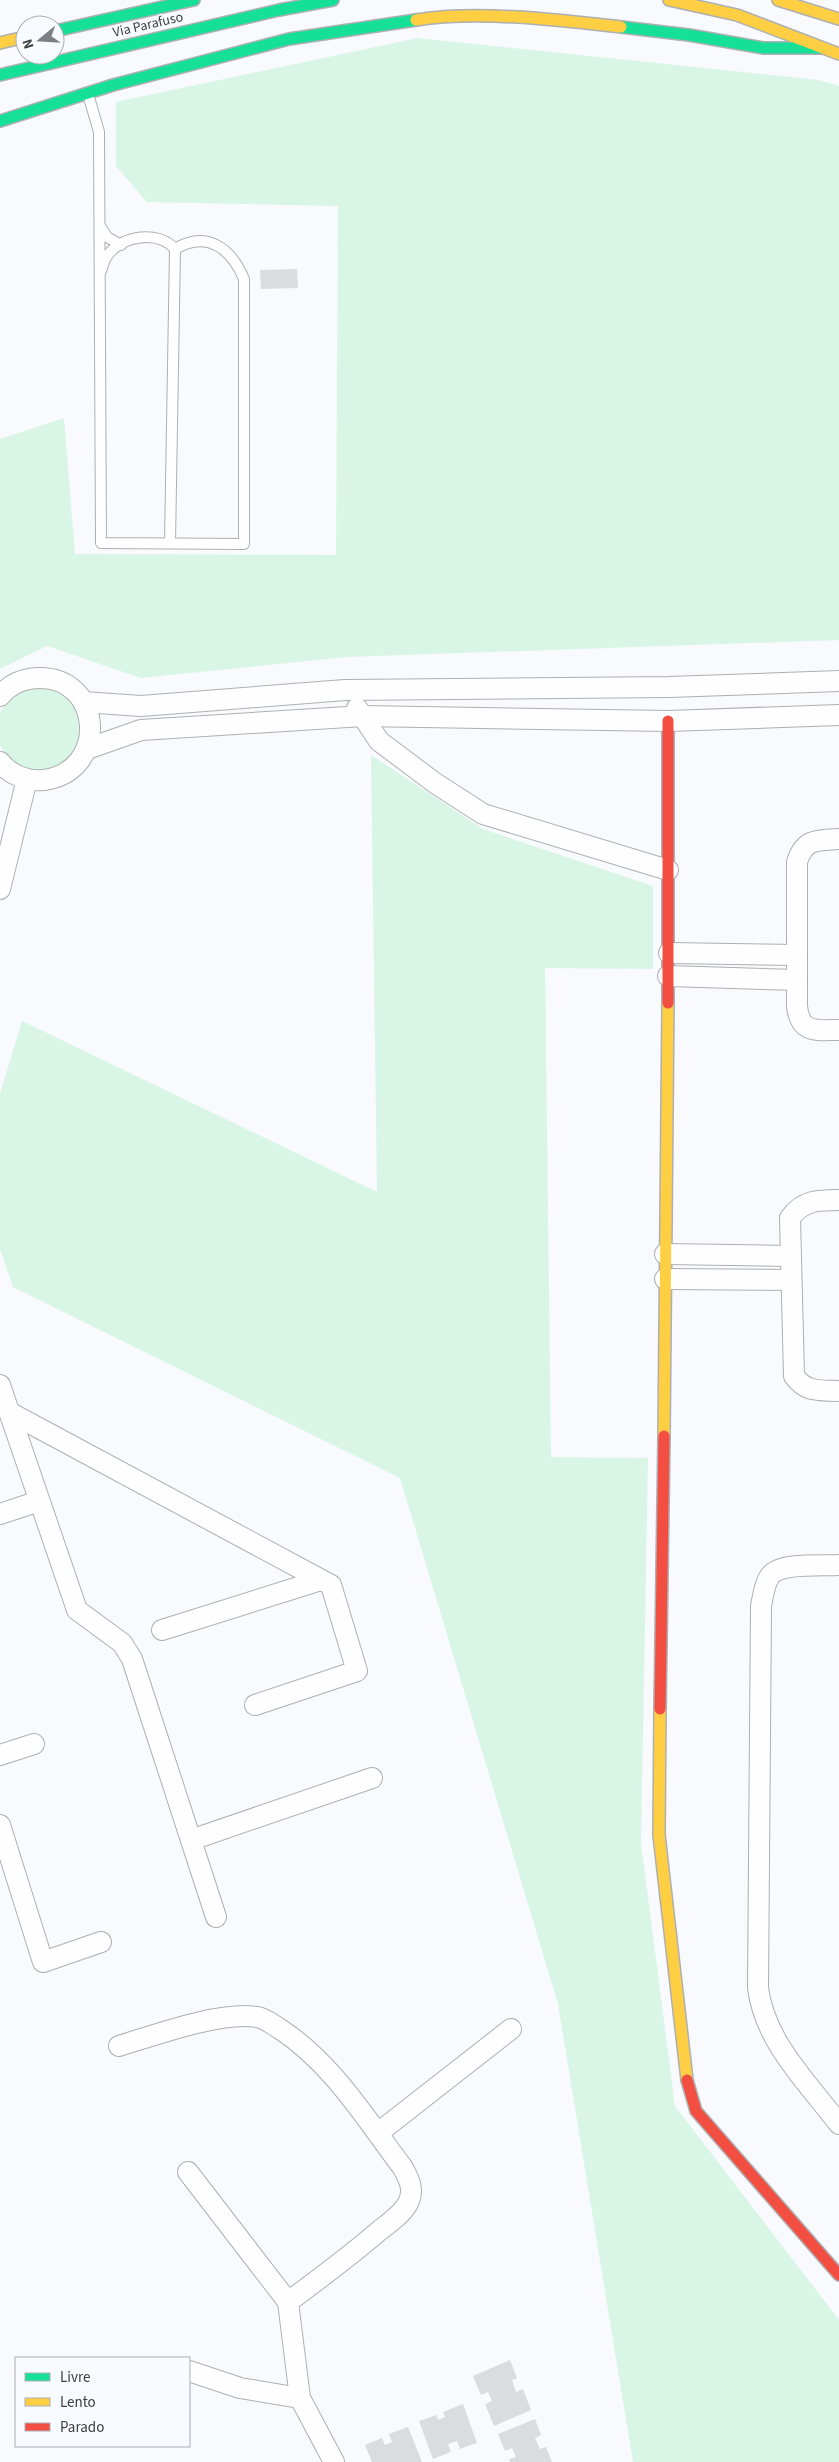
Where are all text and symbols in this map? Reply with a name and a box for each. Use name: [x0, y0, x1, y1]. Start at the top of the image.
street label: Via Parafuso: [111, 7, 185, 43]
north arrow: [15, 15, 65, 65]
text: N: [18, 36, 40, 51]
legend: [15, 2357, 190, 2447]
text: Livre: [60, 2367, 90, 2388]
text: Lento: [60, 2392, 96, 2413]
text: Parado: [60, 2417, 104, 2438]

